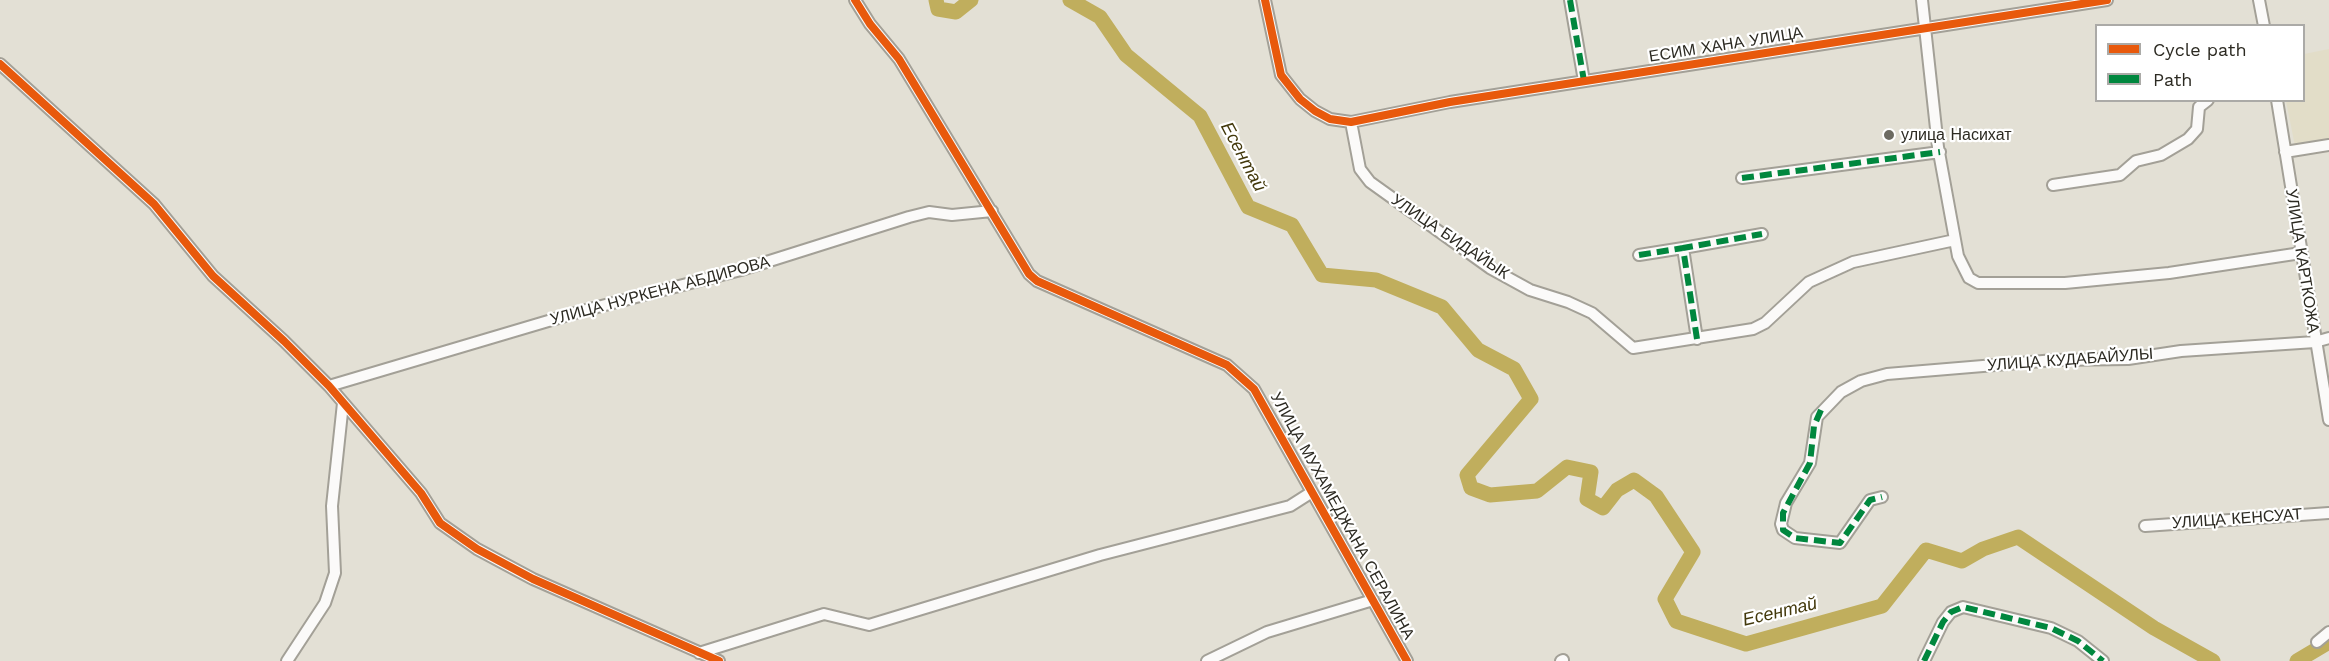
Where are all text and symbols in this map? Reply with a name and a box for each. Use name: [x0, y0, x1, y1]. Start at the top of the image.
street label: ЕСИМ ХАНА УЛИЦА: [1648, 23, 1804, 67]
legend: [2095, 24, 2305, 102]
text: Cycle path: [2153, 39, 2247, 60]
text: Path: [2153, 69, 2193, 90]
water label: Есентай: [1216, 118, 1270, 196]
place label: улица Насихат: [1901, 125, 2012, 145]
marker: улица Насихат: [1882, 128, 1896, 142]
street label: УЛИЦА КАРТКОЖА: [2281, 187, 2323, 335]
street label: УЛИЦА БИДАЙЫК: [1387, 190, 1513, 284]
street label: УЛИЦА НУРКЕНА АБДИРОВА: [548, 252, 772, 330]
street label: УЛИЦА КУДАБАЙУЛЫ: [1986, 345, 2154, 375]
street label: УЛИЦА МУХАМЕДЖАНА СЕРАЛИНА: [1266, 389, 1418, 643]
street label: УЛИЦА КЕНСУАТ: [2171, 505, 2303, 533]
water label: Есентай: [1741, 593, 1819, 631]

